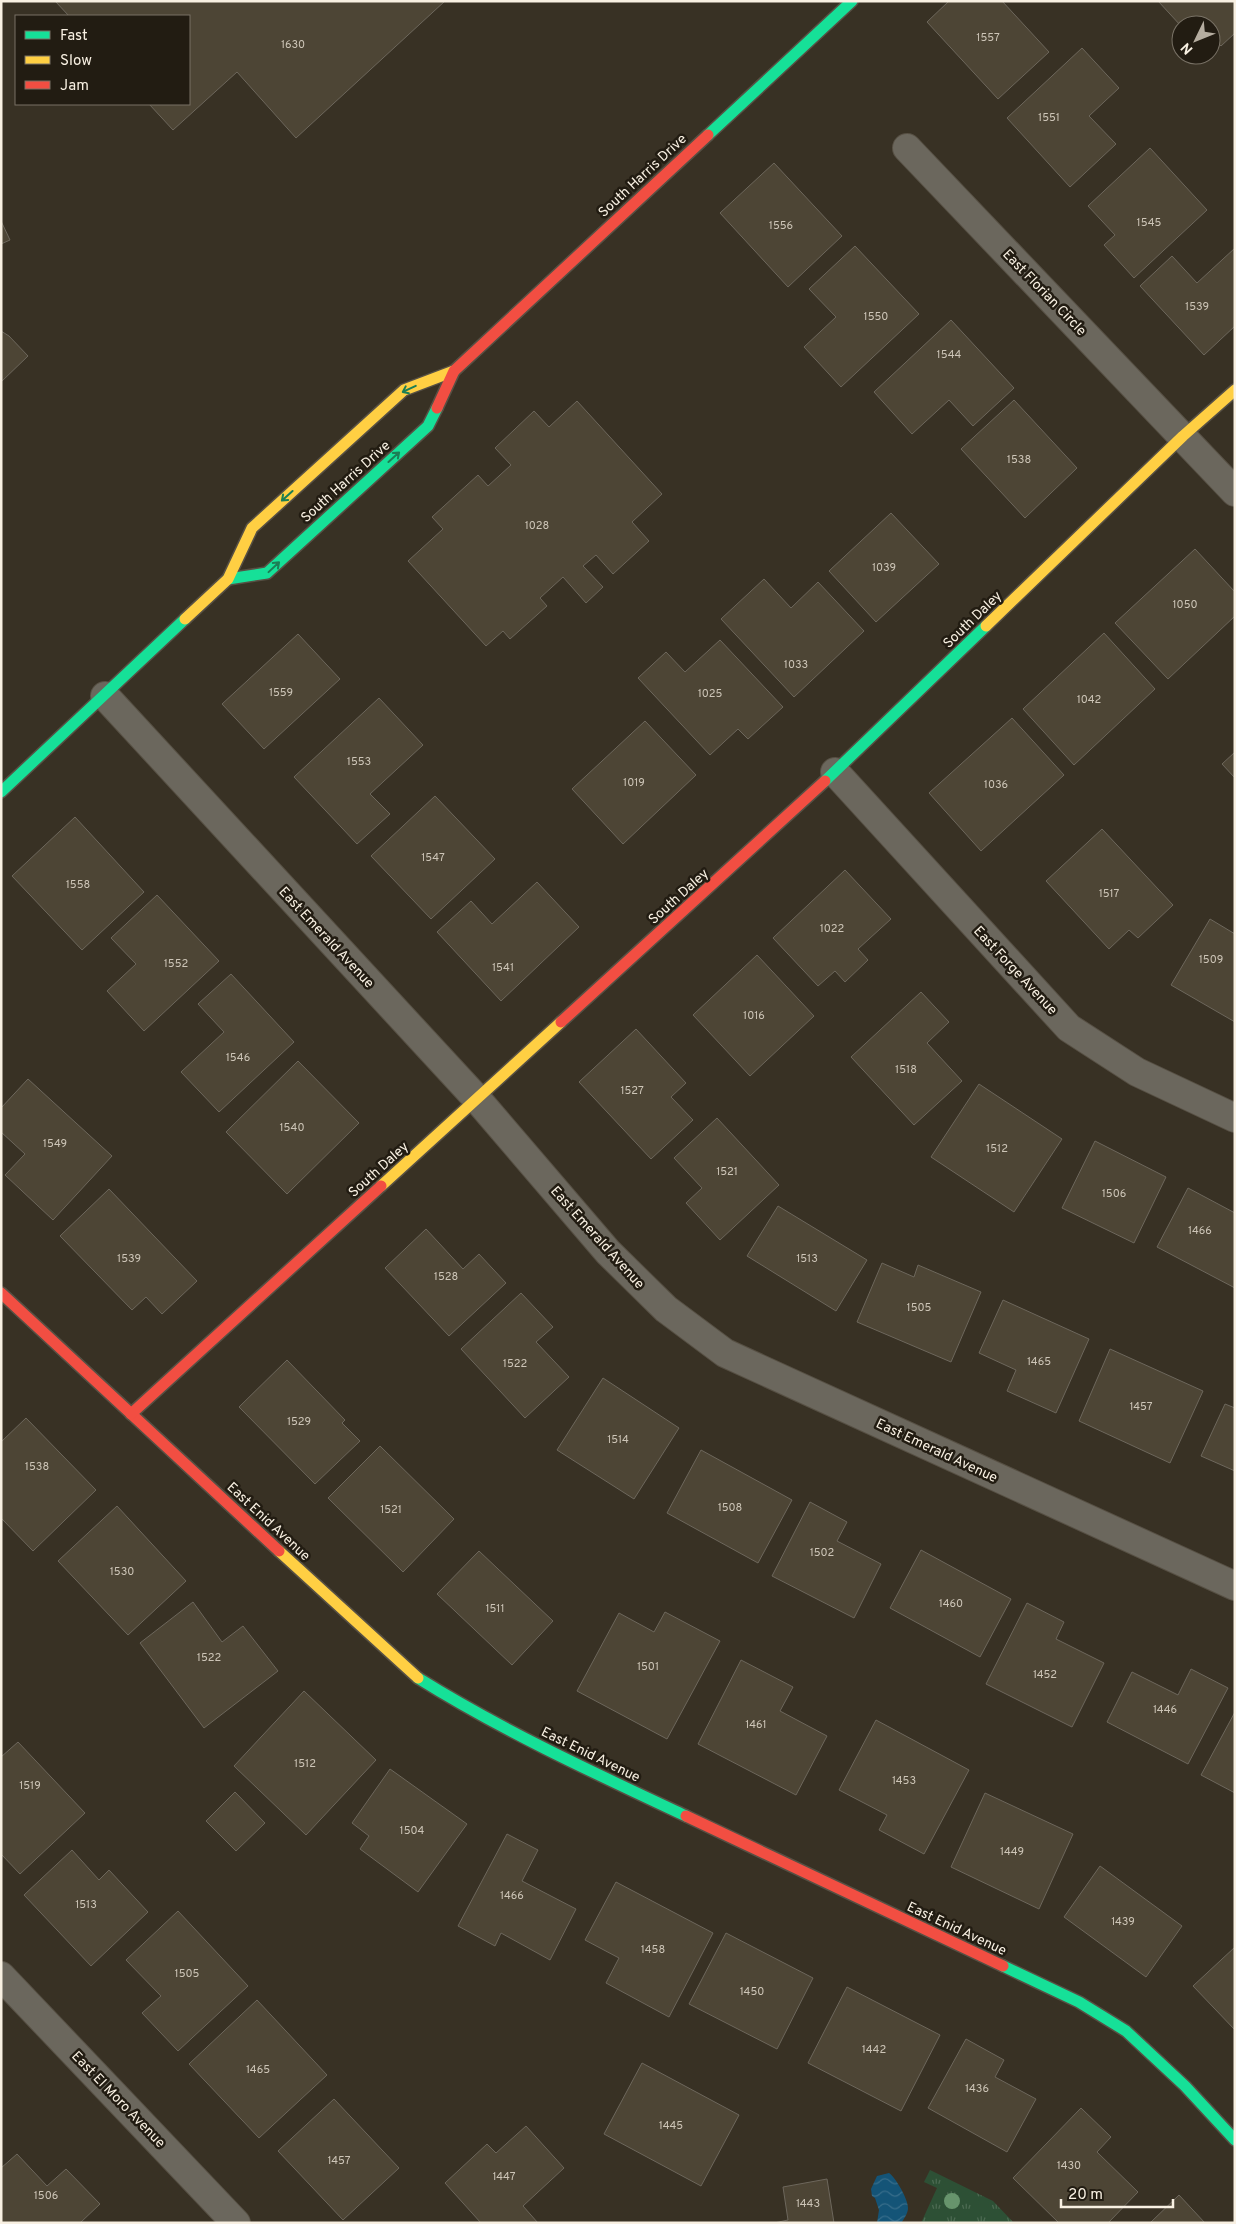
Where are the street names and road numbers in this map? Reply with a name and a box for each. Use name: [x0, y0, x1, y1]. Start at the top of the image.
street label: South Harris Drive: [595, 131, 691, 221]
street label: East Florian Circle: [998, 246, 1089, 340]
street label: South Harris Drive: [298, 438, 394, 527]
street label: South Daley: [940, 588, 1006, 652]
street label: South Daley: [645, 866, 713, 929]
street label: East Emerald Avenue: [275, 884, 377, 992]
street label: East Forge Avenue: [969, 923, 1060, 1019]
street label: South Daley: [345, 1139, 413, 1202]
street label: East Emerald Avenue: [546, 1183, 647, 1293]
street label: East Emerald Avenue: [873, 1416, 1000, 1487]
street label: East Enid Avenue: [223, 1479, 313, 1565]
street label: East Enid Avenue: [538, 1724, 643, 1787]
street label: East Enid Avenue: [904, 1899, 1009, 1960]
street label: East El Moro Avenue: [68, 2048, 168, 2152]

